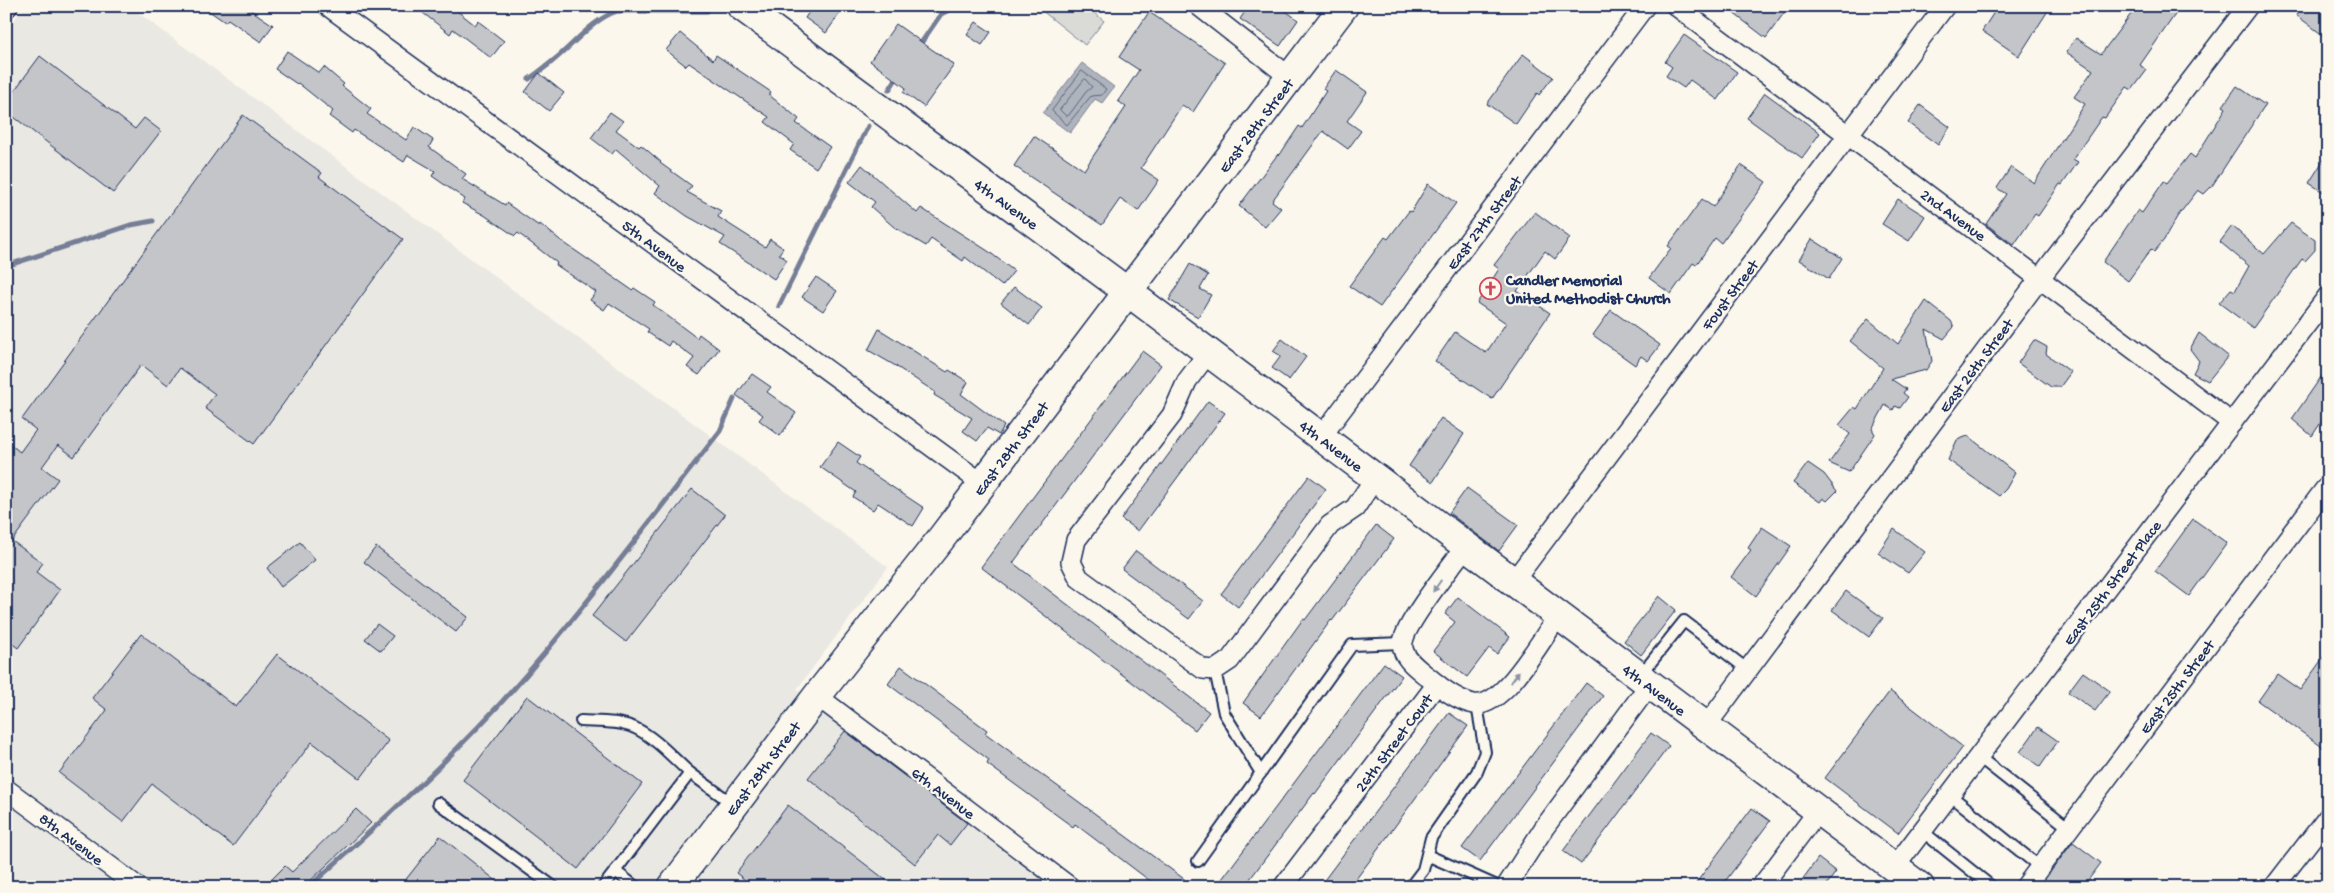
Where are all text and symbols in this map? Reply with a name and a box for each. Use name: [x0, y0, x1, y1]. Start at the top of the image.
street label: East 28th Street: [1216, 75, 1300, 178]
street label: East 27th Street: [1444, 172, 1528, 275]
street label: 4th Avenue: [969, 176, 1041, 236]
street label: 2nd Avenue: [1915, 187, 1989, 248]
street label: 5th Avenue: [617, 218, 689, 279]
street label: Foust Street: [1699, 256, 1765, 336]
place label: Candler Memorial United Methodist Church: [1505, 273, 1671, 310]
church icon: Candler Memorial United Methodist Church: [1478, 276, 1502, 300]
street label: East 26th Street: [1936, 315, 2020, 418]
street label: East 28th Street: [971, 398, 1055, 501]
street label: 4th Avenue: [1294, 418, 1366, 478]
street label: East 25th Street Place: [2061, 517, 2167, 650]
one-way arrow: [1432, 579, 1442, 593]
street label: East 25th Street: [2137, 636, 2221, 739]
street label: 4th Avenue: [1617, 662, 1689, 722]
one-way arrow: [1510, 670, 1520, 684]
street label: 26th Street Court: [1353, 690, 1440, 797]
street label: East 28th Street: [723, 718, 807, 821]
street label: 6th Avenue: [906, 765, 978, 825]
street label: 8th Avenue: [34, 810, 106, 872]

